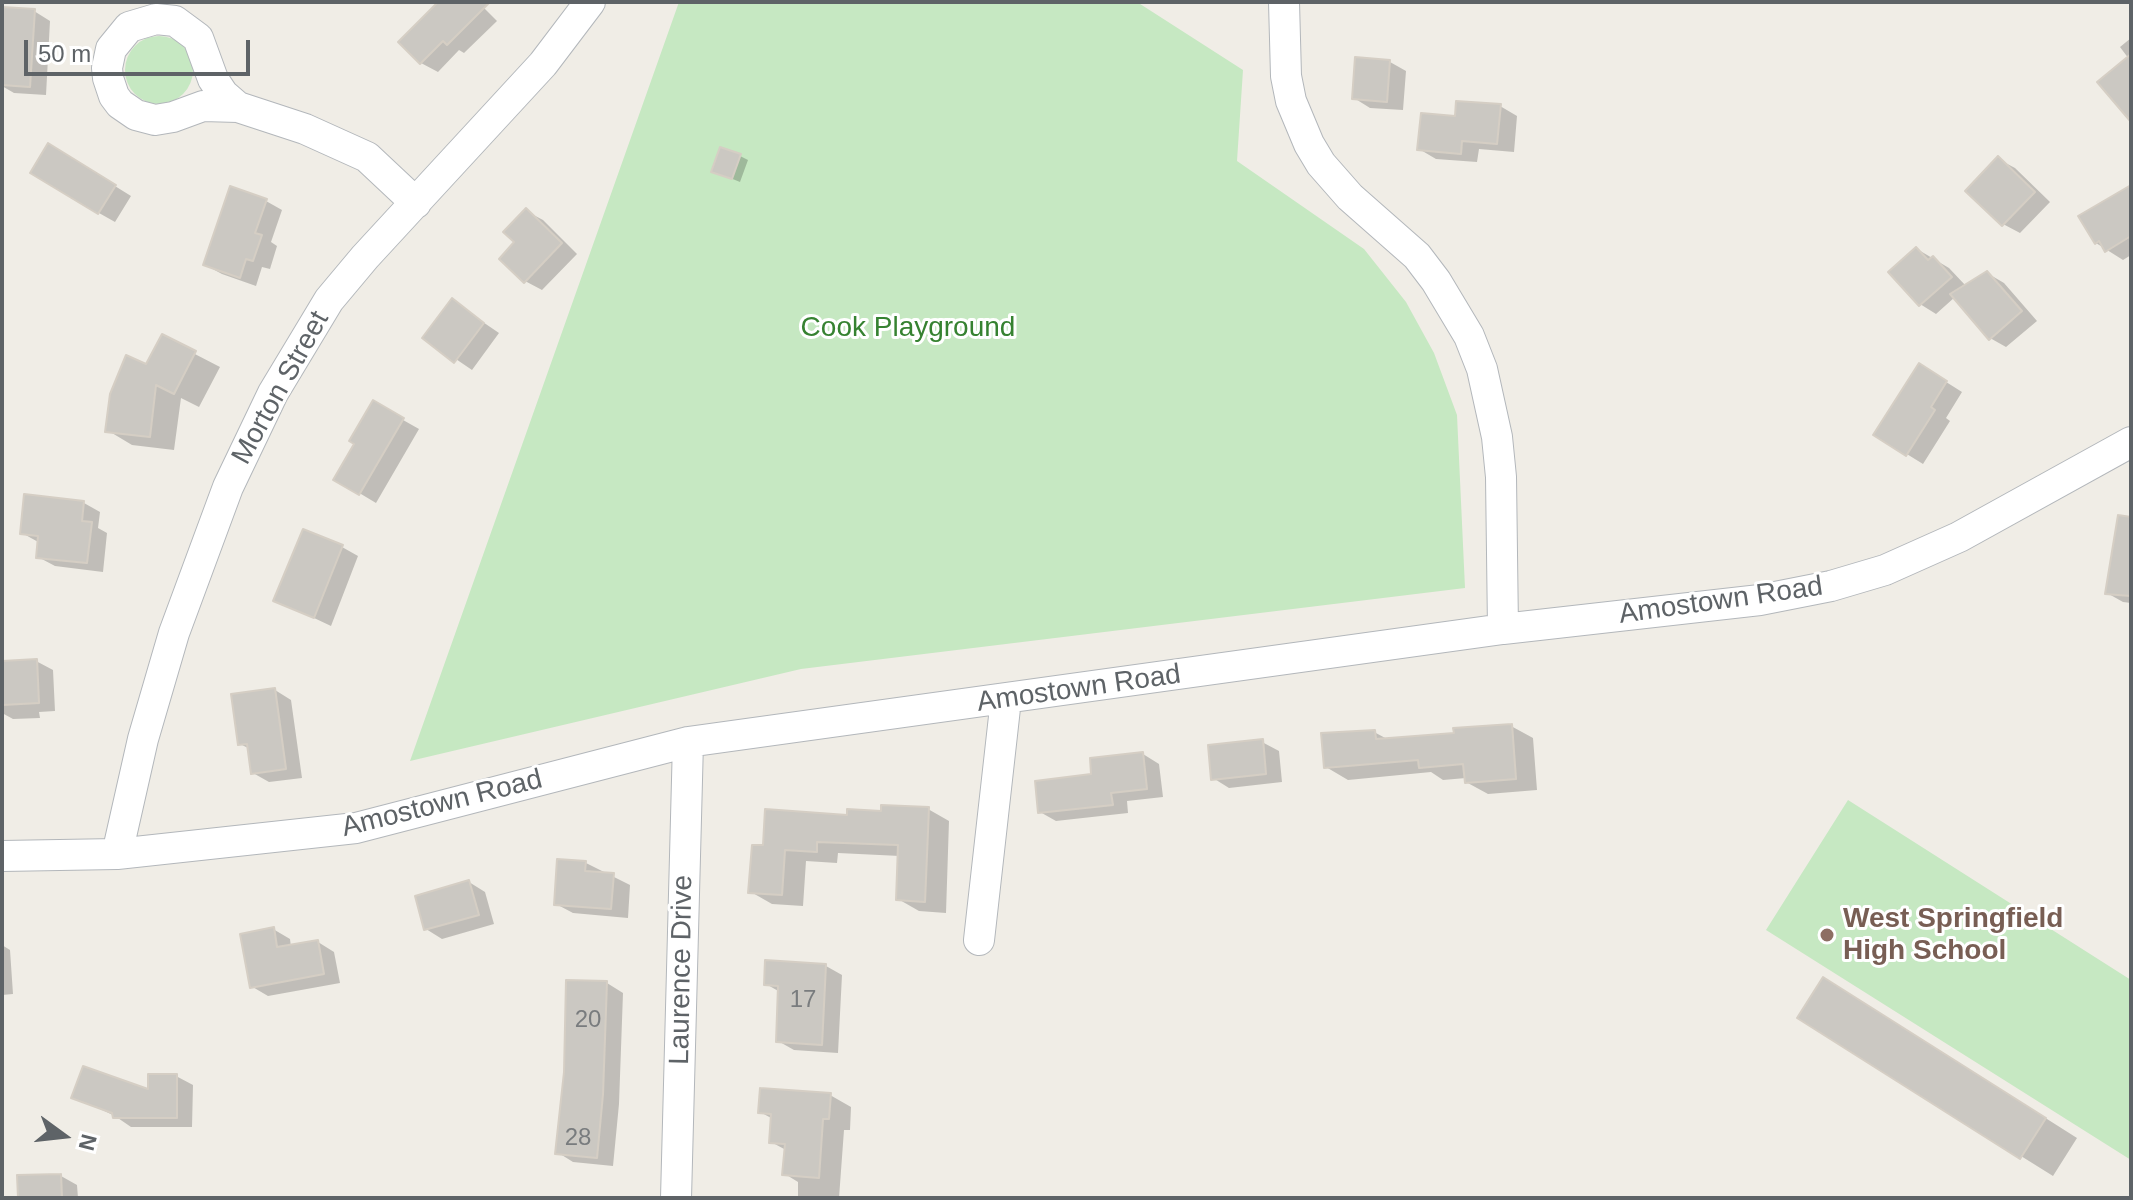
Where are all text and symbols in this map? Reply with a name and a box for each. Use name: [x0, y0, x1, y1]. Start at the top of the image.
scale bar: [28, 24, 254, 74]
text: 50 m: [38, 40, 91, 67]
street label: Morton Street: [225, 306, 337, 470]
park label: Cook Playground: [801, 311, 1015, 345]
street label: Amostown Road: [1617, 570, 1825, 632]
street label: Amostown Road: [975, 658, 1183, 720]
street label: Amostown Road: [338, 763, 546, 845]
street label: Laurence Drive: [664, 875, 700, 1065]
place label: West Springfield High School: [1843, 902, 2063, 968]
marker: West Springfield High School: [1818, 926, 1836, 944]
house number: 17: [790, 986, 816, 1014]
house number: 20: [575, 1006, 601, 1034]
north arrow: [24, 1096, 104, 1176]
house number: 28: [565, 1124, 591, 1152]
text: N: [74, 1131, 102, 1153]

